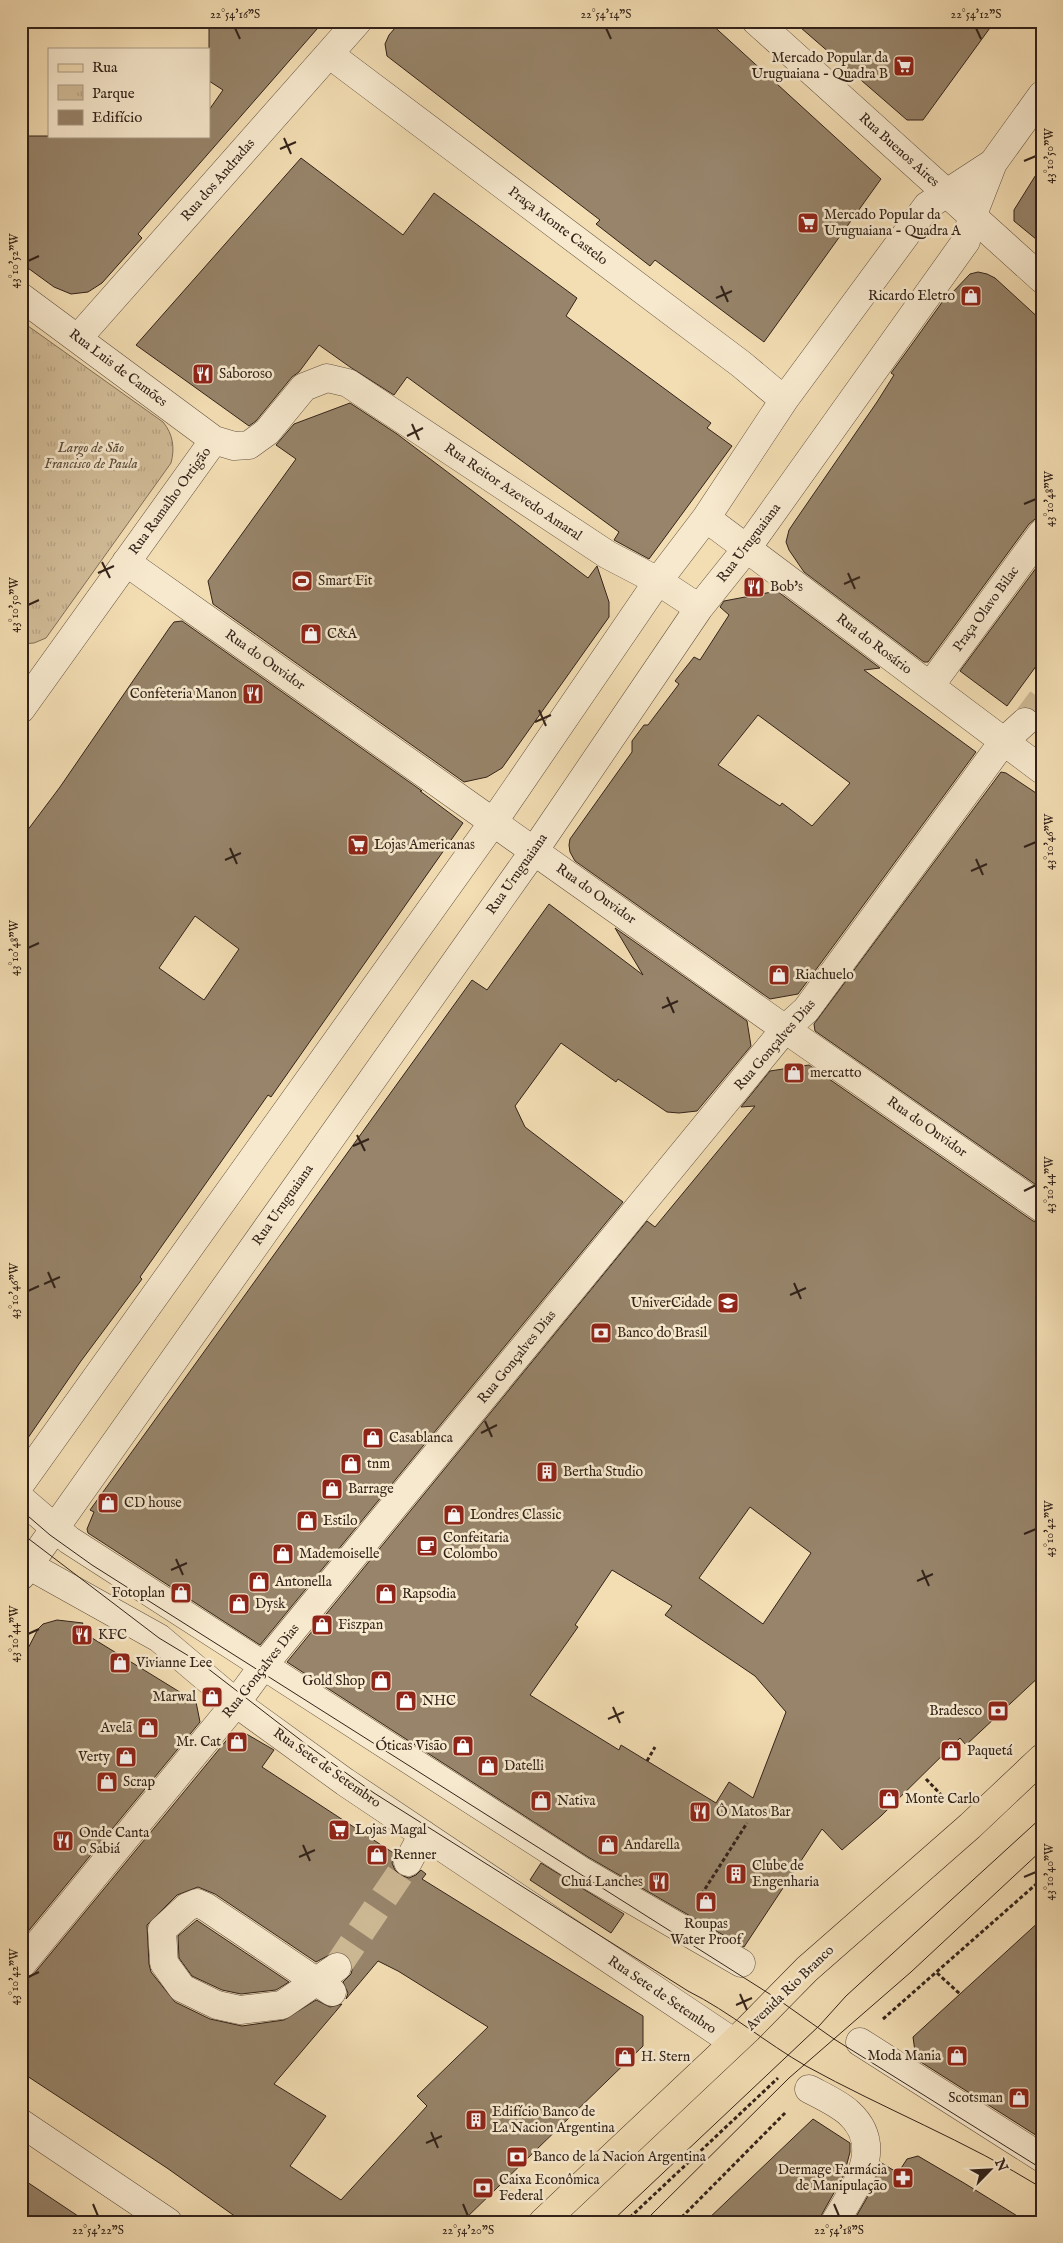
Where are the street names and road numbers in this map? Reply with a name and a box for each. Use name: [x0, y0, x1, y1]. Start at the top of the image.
street label: Rua Buenos Aires: [855, 109, 943, 191]
street label: Rua dos Andradas: [177, 135, 259, 225]
street label: Praça Monte Castelo: [505, 183, 612, 270]
street label: Rua Luis de Camões: [65, 325, 171, 411]
street label: Rua Reitor Azevedo Amaral: [441, 439, 586, 545]
street label: Rua Ramalho Ortigão: [125, 443, 215, 558]
street label: Rua Uruguaiana: [713, 499, 785, 586]
street label: Praça Olavo Bilac: [949, 563, 1023, 655]
street label: Rua do Rosário: [832, 610, 916, 679]
street label: Rua do Ouvidor: [221, 626, 309, 694]
street label: Rua Uruguaiana: [482, 829, 552, 918]
street label: Rua do Ouvidor: [552, 860, 640, 928]
street label: Rua Gonçalves Dias: [730, 996, 820, 1094]
street label: Rua do Ouvidor: [883, 1093, 971, 1161]
street label: Rua Uruguaiana: [248, 1160, 318, 1249]
street label: Rua Gonçalves Dias: [474, 1306, 560, 1407]
street label: Rua Gonçalves Dias: [218, 1620, 304, 1722]
street label: Rua Sete de Setembro: [270, 1724, 385, 1812]
street label: Avenida Rio Branco: [741, 1941, 838, 2035]
street label: Rua Sete de Setembro: [604, 1952, 720, 2038]

